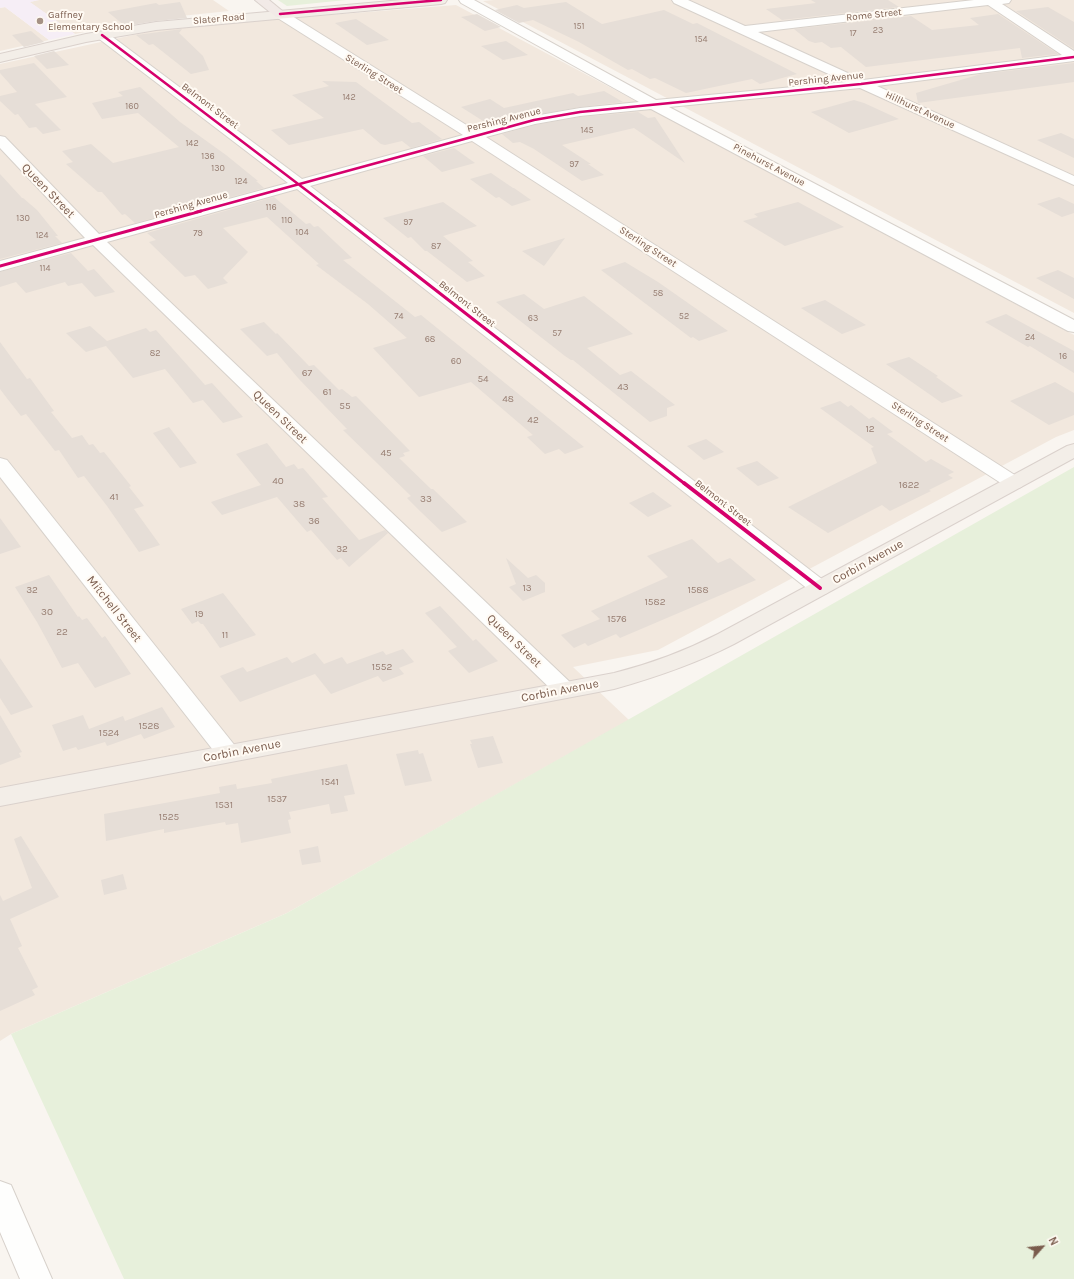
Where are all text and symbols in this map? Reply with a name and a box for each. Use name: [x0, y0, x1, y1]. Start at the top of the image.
street label: Rome Street: [846, 6, 902, 24]
place label: Gaffney Elementary School: [48, 9, 133, 32]
street label: Slater Road: [192, 11, 246, 27]
marker: Gaffney Elementary School: [35, 16, 45, 26]
house number: 151: [573, 21, 585, 31]
house number: 23: [873, 25, 883, 35]
house number: 17: [849, 28, 857, 38]
house number: 154: [694, 34, 708, 44]
street label: Sterling Street: [343, 51, 405, 97]
street label: Pershing Avenue: [788, 69, 864, 89]
street label: Belmont Street: [179, 81, 241, 131]
street label: Hillhurst Avenue: [883, 89, 957, 131]
house number: 142: [342, 92, 356, 102]
house number: 160: [125, 101, 139, 111]
street label: Pershing Avenue: [466, 105, 542, 135]
house number: 145: [580, 125, 594, 135]
house number: 142: [185, 138, 199, 148]
street label: Pinehurst Avenue: [731, 141, 807, 189]
house number: 136: [201, 151, 215, 161]
house number: 97: [569, 159, 579, 169]
street label: Queen Street: [18, 161, 78, 221]
house number: 130: [211, 163, 225, 173]
house number: 124: [234, 176, 248, 186]
street label: Pershing Avenue: [153, 189, 229, 221]
house number: 116: [265, 202, 277, 212]
house number: 130: [16, 213, 30, 223]
house number: 110: [281, 215, 293, 225]
house number: 97: [403, 217, 413, 227]
street label: Sterling Street: [617, 224, 679, 270]
house number: 104: [295, 227, 309, 237]
house number: 79: [193, 228, 203, 238]
house number: 124: [35, 230, 49, 240]
house number: 87: [431, 241, 441, 251]
house number: 114: [40, 263, 50, 273]
street label: Belmont Street: [436, 278, 498, 330]
house number: 58: [653, 288, 663, 298]
house number: 74: [394, 311, 404, 321]
house number: 52: [679, 311, 689, 321]
house number: 63: [528, 313, 538, 323]
house number: 57: [552, 328, 562, 338]
house number: 24: [1025, 332, 1035, 342]
house number: 68: [425, 334, 435, 344]
house number: 82: [150, 348, 160, 358]
house number: 16: [1059, 351, 1067, 361]
house number: 60: [451, 356, 461, 366]
house number: 67: [302, 367, 312, 379]
house number: 54: [477, 373, 489, 385]
house number: 43: [617, 381, 629, 393]
house number: 61: [322, 386, 332, 398]
street label: Queen Street: [250, 387, 310, 447]
house number: 48: [502, 393, 514, 405]
street label: Sterling Street: [889, 399, 951, 445]
house number: 55: [339, 400, 351, 412]
house number: 42: [527, 414, 539, 426]
house number: 12: [865, 423, 875, 435]
house number: 45: [380, 447, 392, 459]
house number: 40: [272, 475, 284, 487]
street label: Belmont Street: [692, 477, 754, 529]
house number: 1622: [899, 479, 919, 491]
house number: 41: [110, 491, 118, 503]
house number: 33: [420, 493, 432, 505]
house number: 38: [293, 498, 305, 510]
house number: 36: [308, 515, 320, 527]
street label: Corbin Avenue: [830, 537, 906, 587]
house number: 32: [336, 543, 348, 555]
street label: Mitchell Street: [84, 573, 144, 645]
house number: 13: [522, 582, 532, 594]
house number: 32: [26, 584, 38, 596]
house number: 1588: [687, 584, 709, 596]
house number: 1582: [645, 596, 665, 608]
house number: 30: [41, 606, 53, 618]
house number: 19: [194, 608, 204, 620]
street label: Queen Street: [484, 611, 544, 671]
house number: 1576: [607, 613, 627, 625]
house number: 22: [56, 626, 68, 638]
house number: 11: [222, 629, 228, 641]
house number: 1552: [372, 661, 392, 673]
street label: Corbin Avenue: [520, 676, 600, 706]
house number: 1528: [139, 720, 159, 732]
house number: 1524: [99, 727, 119, 739]
street label: Corbin Avenue: [202, 736, 282, 766]
house number: 1541: [321, 776, 339, 788]
house number: 1537: [267, 793, 287, 805]
house number: 1531: [215, 799, 233, 811]
house number: 1525: [159, 811, 179, 823]
north arrow: [1022, 1227, 1062, 1267]
text: N: [1046, 1235, 1061, 1248]

